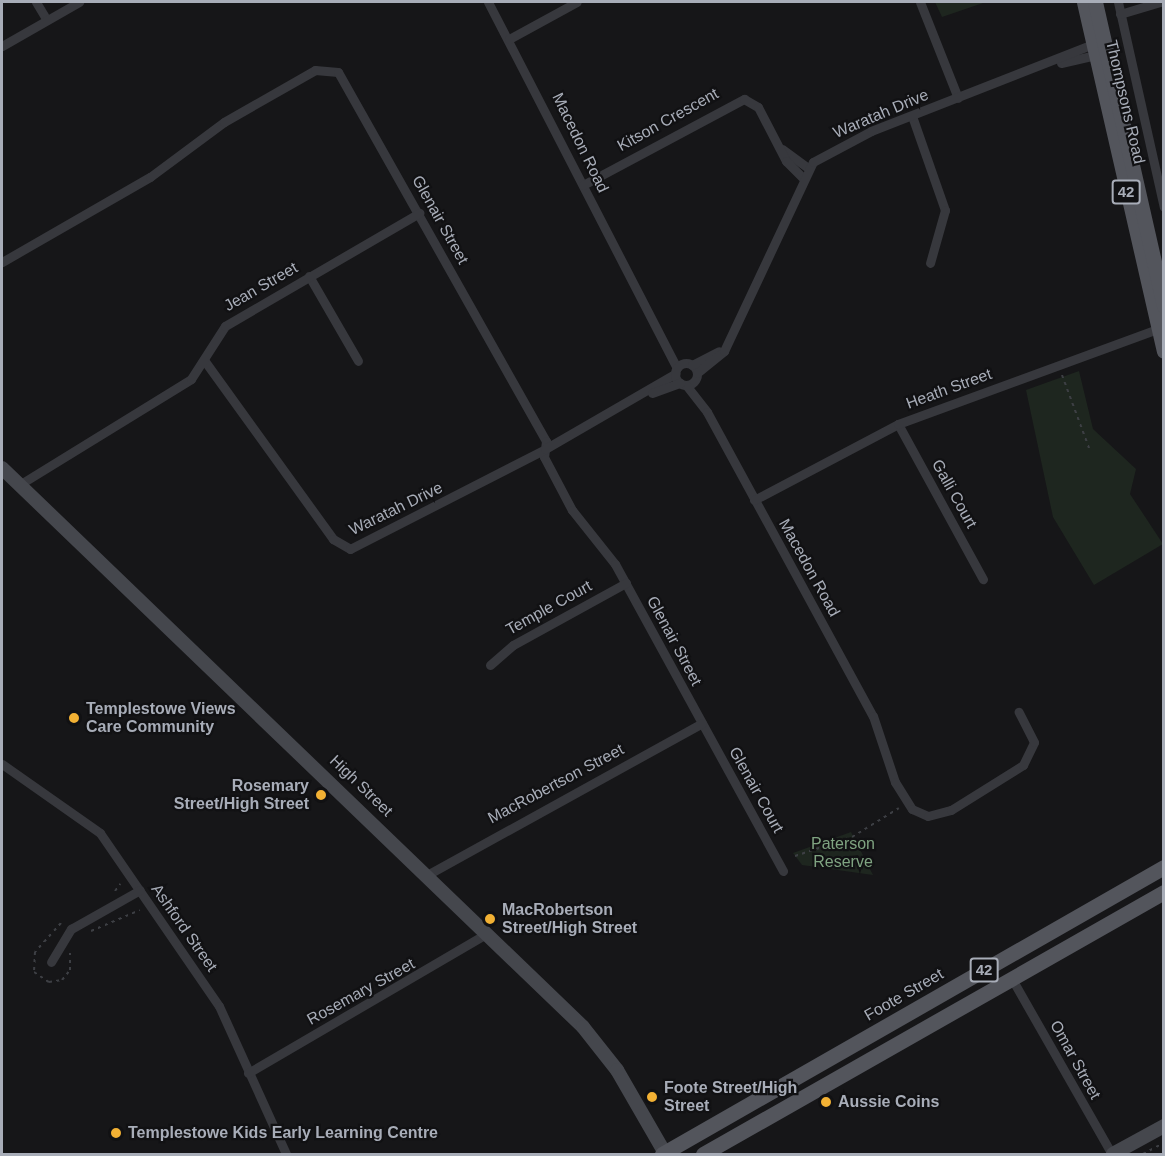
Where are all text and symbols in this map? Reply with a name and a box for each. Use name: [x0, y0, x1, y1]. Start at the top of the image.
street label: Thompsons Road: [1101, 38, 1149, 166]
street label: Kitson Crescent: [614, 84, 722, 156]
street label: Waratah Drive: [830, 85, 932, 143]
street label: Macedon Road: [548, 90, 612, 196]
street label: Glenair Street: [408, 172, 472, 268]
road number: 42: [1111, 180, 1141, 204]
street label: Jean Street: [221, 258, 301, 316]
street label: Heath Street: [904, 365, 994, 413]
street label: Galli Court: [927, 456, 981, 532]
street label: Waratah Drive: [346, 478, 446, 540]
street label: Macedon Road: [774, 516, 844, 620]
street label: Temple Court: [503, 577, 595, 639]
street label: Glenair Street: [642, 593, 706, 689]
place label: Templestowe Views Care Community: [86, 699, 236, 737]
marker: Templestowe Views Care Community: [67, 711, 81, 725]
street label: MacRobertson Street: [485, 740, 627, 828]
street label: Glenair Court: [725, 744, 787, 836]
street label: High Street: [326, 751, 396, 821]
place label: Rosemary Street/High Street: [174, 776, 309, 814]
marker: Rosemary Street/High Street: [314, 788, 328, 802]
park label: Paterson Reserve: [811, 834, 875, 872]
street label: Ashford Street: [147, 881, 221, 975]
place label: MacRobertson Street/High Street: [502, 900, 637, 938]
marker: MacRobertson Street/High Street: [483, 912, 497, 926]
street label: Rosemary Street: [304, 955, 418, 1029]
road number: 42: [969, 958, 999, 982]
street label: Foote Street: [861, 965, 947, 1025]
street label: Omar Street: [1045, 1017, 1105, 1103]
place label: Foote Street/High Street: [664, 1078, 797, 1116]
marker: Foote Street/High Street: [645, 1090, 659, 1104]
place label: Aussie Coins: [838, 1092, 939, 1112]
marker: Aussie Coins: [819, 1095, 833, 1109]
place label: Templestowe Kids Early Learning Centre: [128, 1123, 438, 1143]
marker: Templestowe Kids Early Learning Centre: [109, 1126, 123, 1140]

